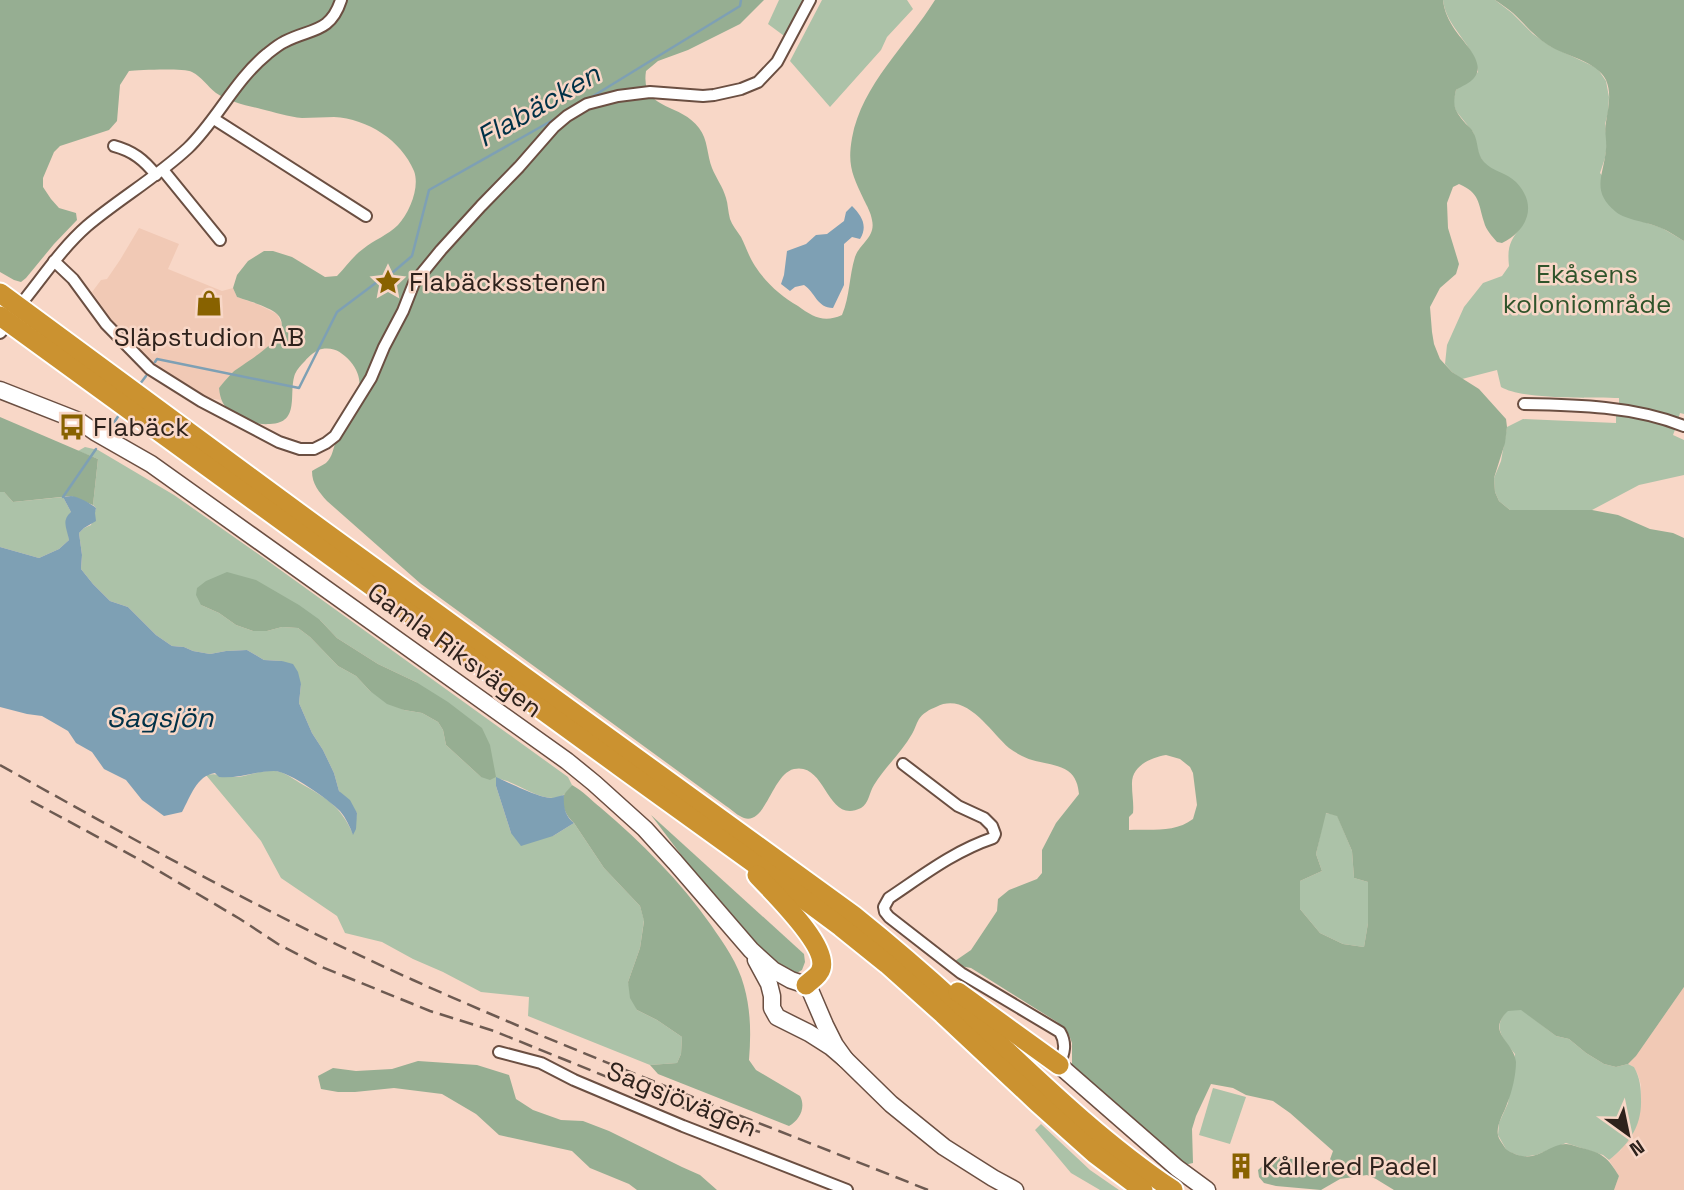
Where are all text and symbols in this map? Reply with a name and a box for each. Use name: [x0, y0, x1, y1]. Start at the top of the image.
water label: Flabäcken: [470, 55, 607, 155]
park label: Ekåsens koloniområde: [1503, 257, 1671, 321]
place label: Flabäcksstenen: [409, 265, 606, 299]
place icon: Flabäcksstenen: [373, 267, 403, 297]
shop icon: Släpstudion AB: [194, 288, 224, 318]
place label: Släpstudion AB: [114, 320, 304, 354]
place label: Flabäck: [93, 410, 189, 444]
bus stop icon: Flabäck: [57, 412, 87, 442]
street label: Gamla Riksvägen: [361, 575, 549, 725]
water label: Sagsjön: [106, 699, 214, 735]
street label: Sagsjövägen: [602, 1053, 762, 1145]
north arrow: [1593, 1099, 1663, 1169]
text: N: [1625, 1134, 1649, 1162]
place label: Kållered Padel: [1262, 1149, 1438, 1183]
building icon: Kållered Padel: [1226, 1151, 1256, 1181]

